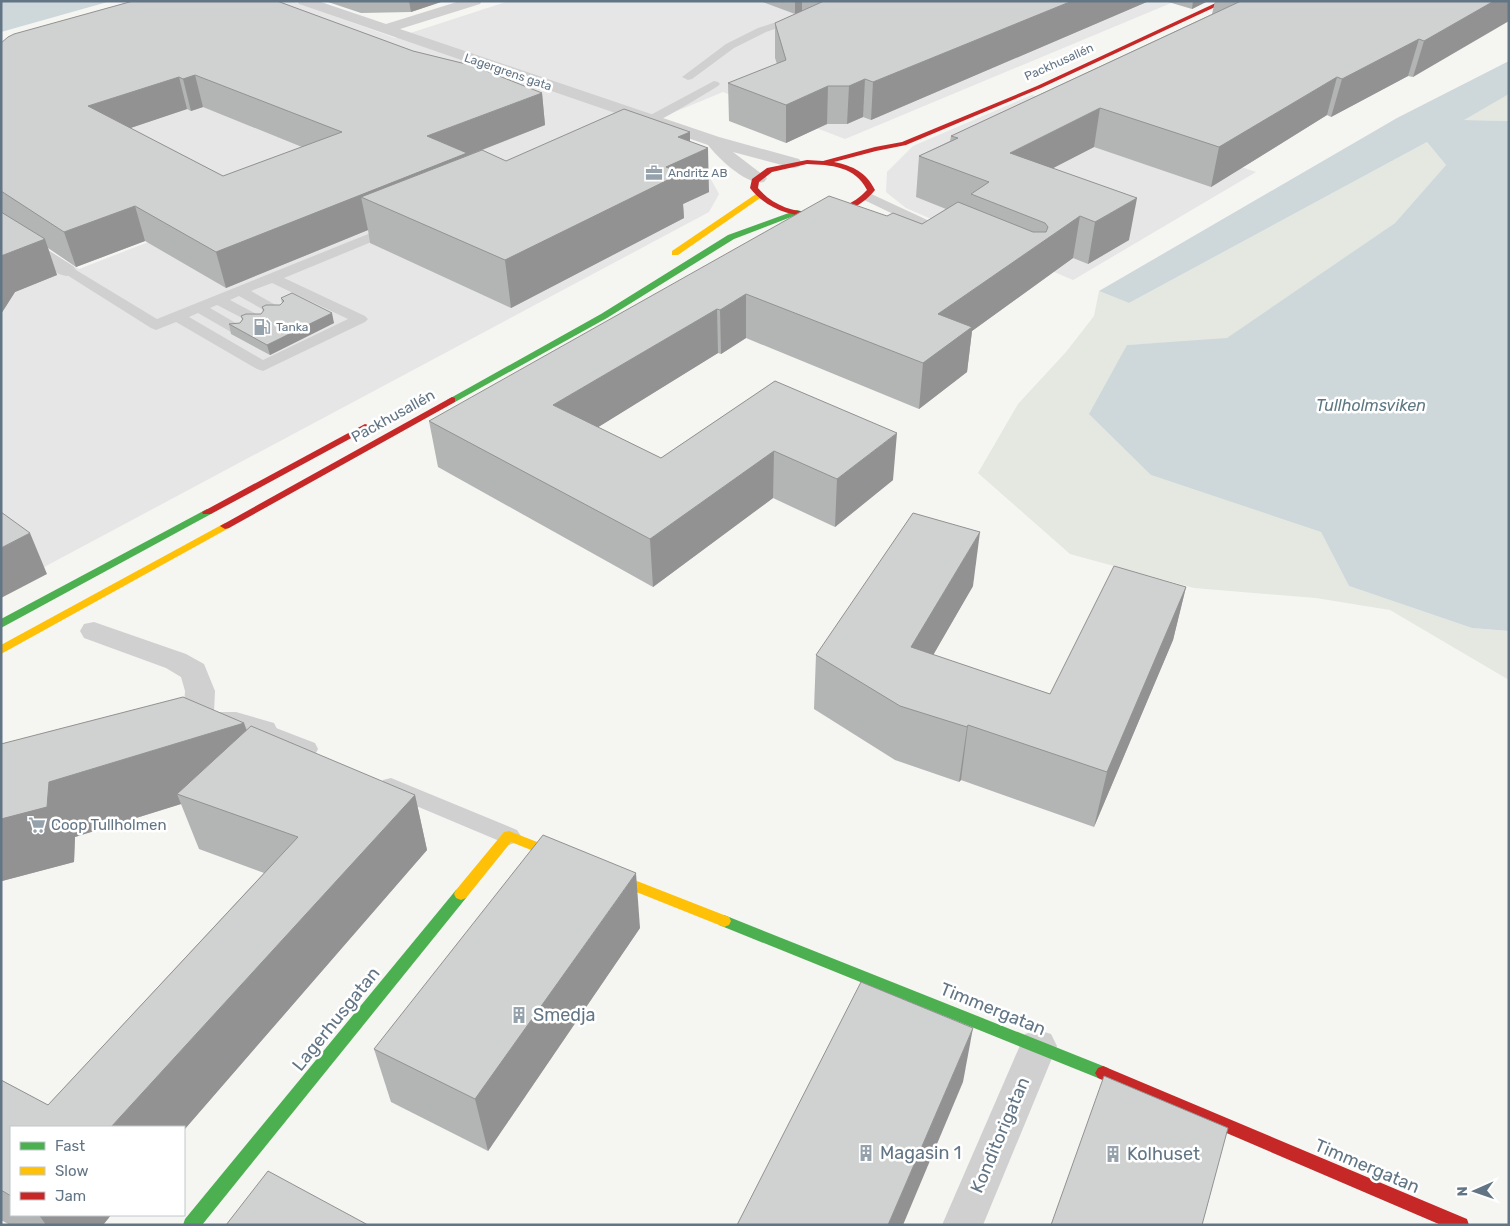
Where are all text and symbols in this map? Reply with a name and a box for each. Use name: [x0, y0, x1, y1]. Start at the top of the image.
street label: Packhusallén: [1022, 41, 1096, 83]
street label: Lagergrens gata: [463, 51, 553, 93]
office icon: Andritz AB: [644, 163, 664, 183]
place label: Andritz AB: [668, 166, 727, 180]
fuel station icon: Tanka: [252, 317, 272, 337]
place label: Tanka: [276, 320, 308, 334]
street label: Packhusallén: [348, 386, 438, 446]
water label: Tullholmsviken: [1316, 396, 1426, 415]
supermarket icon: Coop Tullholmen: [27, 815, 47, 835]
place label: Coop Tullholmen: [51, 816, 166, 834]
street label: Lagerhusgatan: [287, 963, 385, 1075]
street label: Timmergatan: [937, 978, 1049, 1040]
place label: Smedja: [533, 1004, 596, 1026]
building icon: Smedja: [509, 1005, 529, 1025]
street label: Konditorigatan: [966, 1074, 1034, 1196]
legend: [10, 1126, 185, 1216]
street label: Timmergatan: [1311, 1134, 1423, 1198]
text: Fast: [55, 1137, 85, 1155]
place label: Magasin 1: [880, 1142, 961, 1164]
building icon: Magasin 1: [856, 1143, 876, 1163]
place label: Kolhuset: [1127, 1143, 1200, 1165]
building icon: Kolhuset: [1103, 1144, 1123, 1164]
text: Slow: [55, 1162, 88, 1180]
north arrow: [1450, 1166, 1500, 1216]
text: N: [1454, 1186, 1471, 1197]
text: Jam: [55, 1187, 86, 1205]

